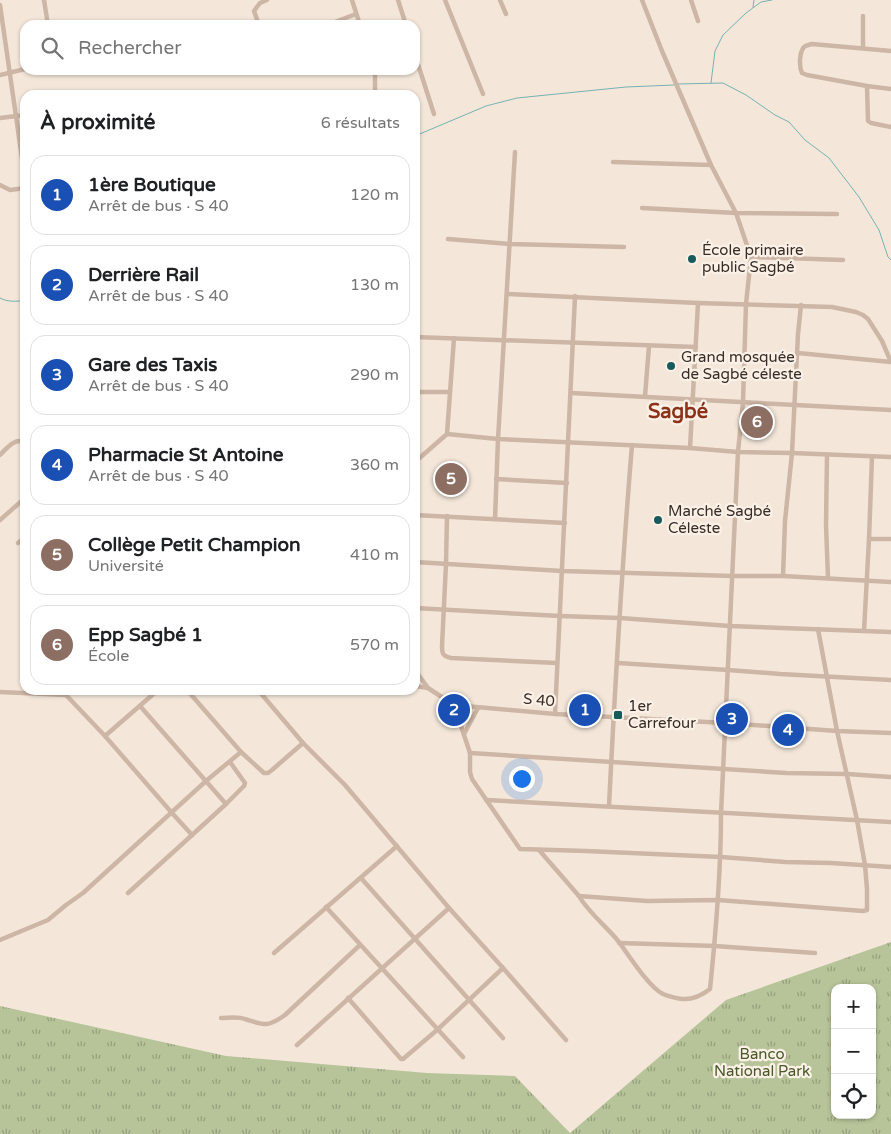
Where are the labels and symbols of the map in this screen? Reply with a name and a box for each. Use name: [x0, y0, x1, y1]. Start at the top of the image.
place label: École primaire public Sagbé: [702, 241, 803, 276]
marker: École primaire public Sagbé: [686, 253, 698, 265]
place label: Grand mosquée de Sagbé céleste: [681, 348, 802, 383]
marker: Grand mosquée de Sagbé céleste: [665, 360, 677, 372]
district label: Sagbé: [648, 400, 708, 424]
pin: 6: [741, 403, 773, 441]
pin: 5: [435, 460, 467, 498]
place label: Marché Sagbé Céleste: [668, 502, 771, 537]
marker: Marché Sagbé Céleste: [652, 514, 664, 526]
street label: S 40: [522, 690, 556, 710]
pin: 2: [438, 691, 470, 729]
pin: 1: [569, 691, 601, 729]
place label: 1er Carrefour: [628, 697, 696, 732]
pin: 3: [716, 700, 748, 738]
marker: 1er Carrefour: [612, 709, 624, 721]
pin: 4: [772, 711, 804, 749]
your location: [509, 766, 535, 792]
park label: Banco National Park: [714, 1045, 810, 1080]

